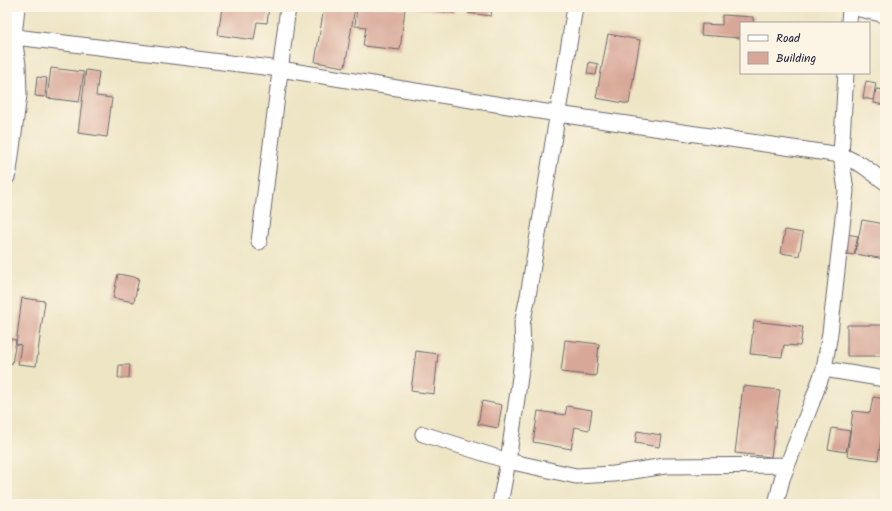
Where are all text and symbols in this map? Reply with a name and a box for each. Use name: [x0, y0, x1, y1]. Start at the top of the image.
legend: [740, 22, 870, 74]
text: Road: [776, 29, 801, 48]
text: Building: [776, 49, 816, 68]

